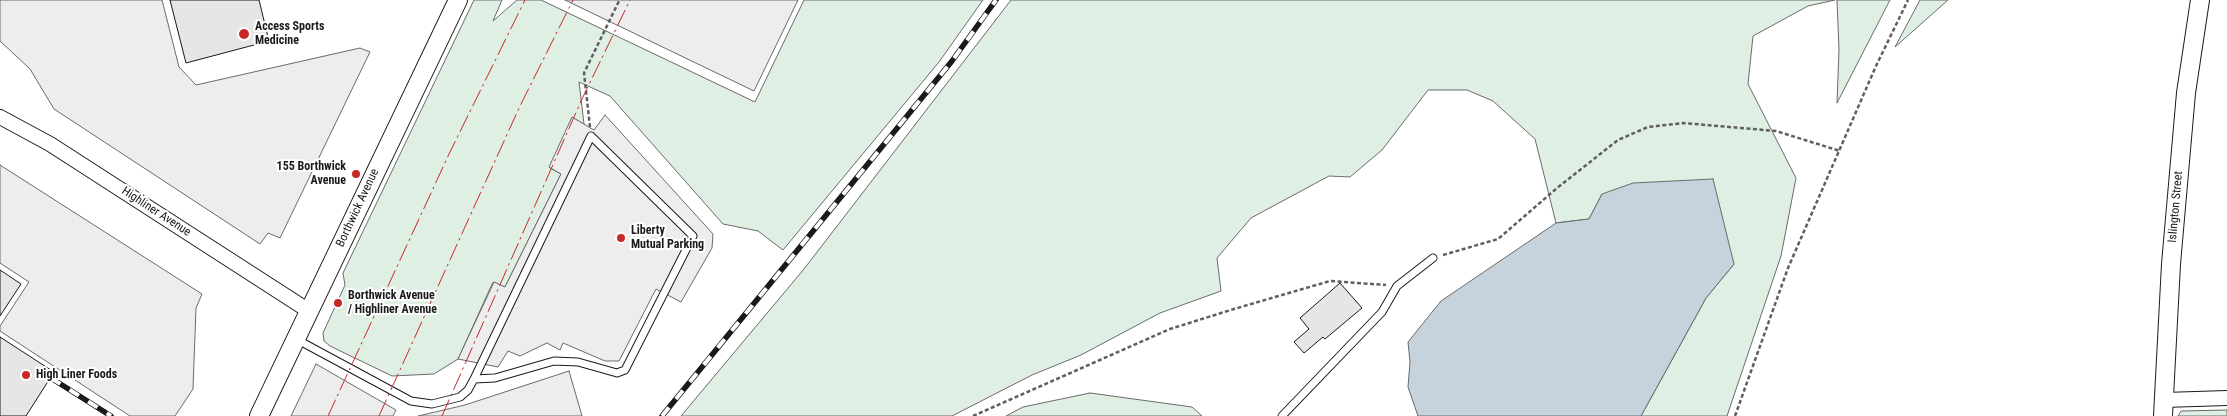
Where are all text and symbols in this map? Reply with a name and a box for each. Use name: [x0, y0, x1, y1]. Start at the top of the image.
place label: Access Sports Medicine: [255, 20, 324, 48]
marker: Access Sports Medicine: [237, 27, 251, 41]
place label: 155 Borthwick Avenue: [277, 160, 346, 188]
street label: Borthwick Avenue: [334, 167, 382, 249]
marker: 155 Borthwick Avenue: [350, 168, 362, 180]
street label: Islington Street: [2166, 171, 2186, 243]
street label: Highliner Avenue: [119, 184, 193, 240]
place label: Liberty Mutual Parking: [631, 224, 704, 252]
marker: Liberty Mutual Parking: [615, 232, 627, 244]
place label: Borthwick Avenue / Highliner Avenue: [348, 289, 437, 317]
marker: Borthwick Avenue / Highliner Avenue: [332, 297, 344, 309]
place label: High Liner Foods: [36, 368, 117, 382]
marker: High Liner Foods: [20, 369, 32, 381]

